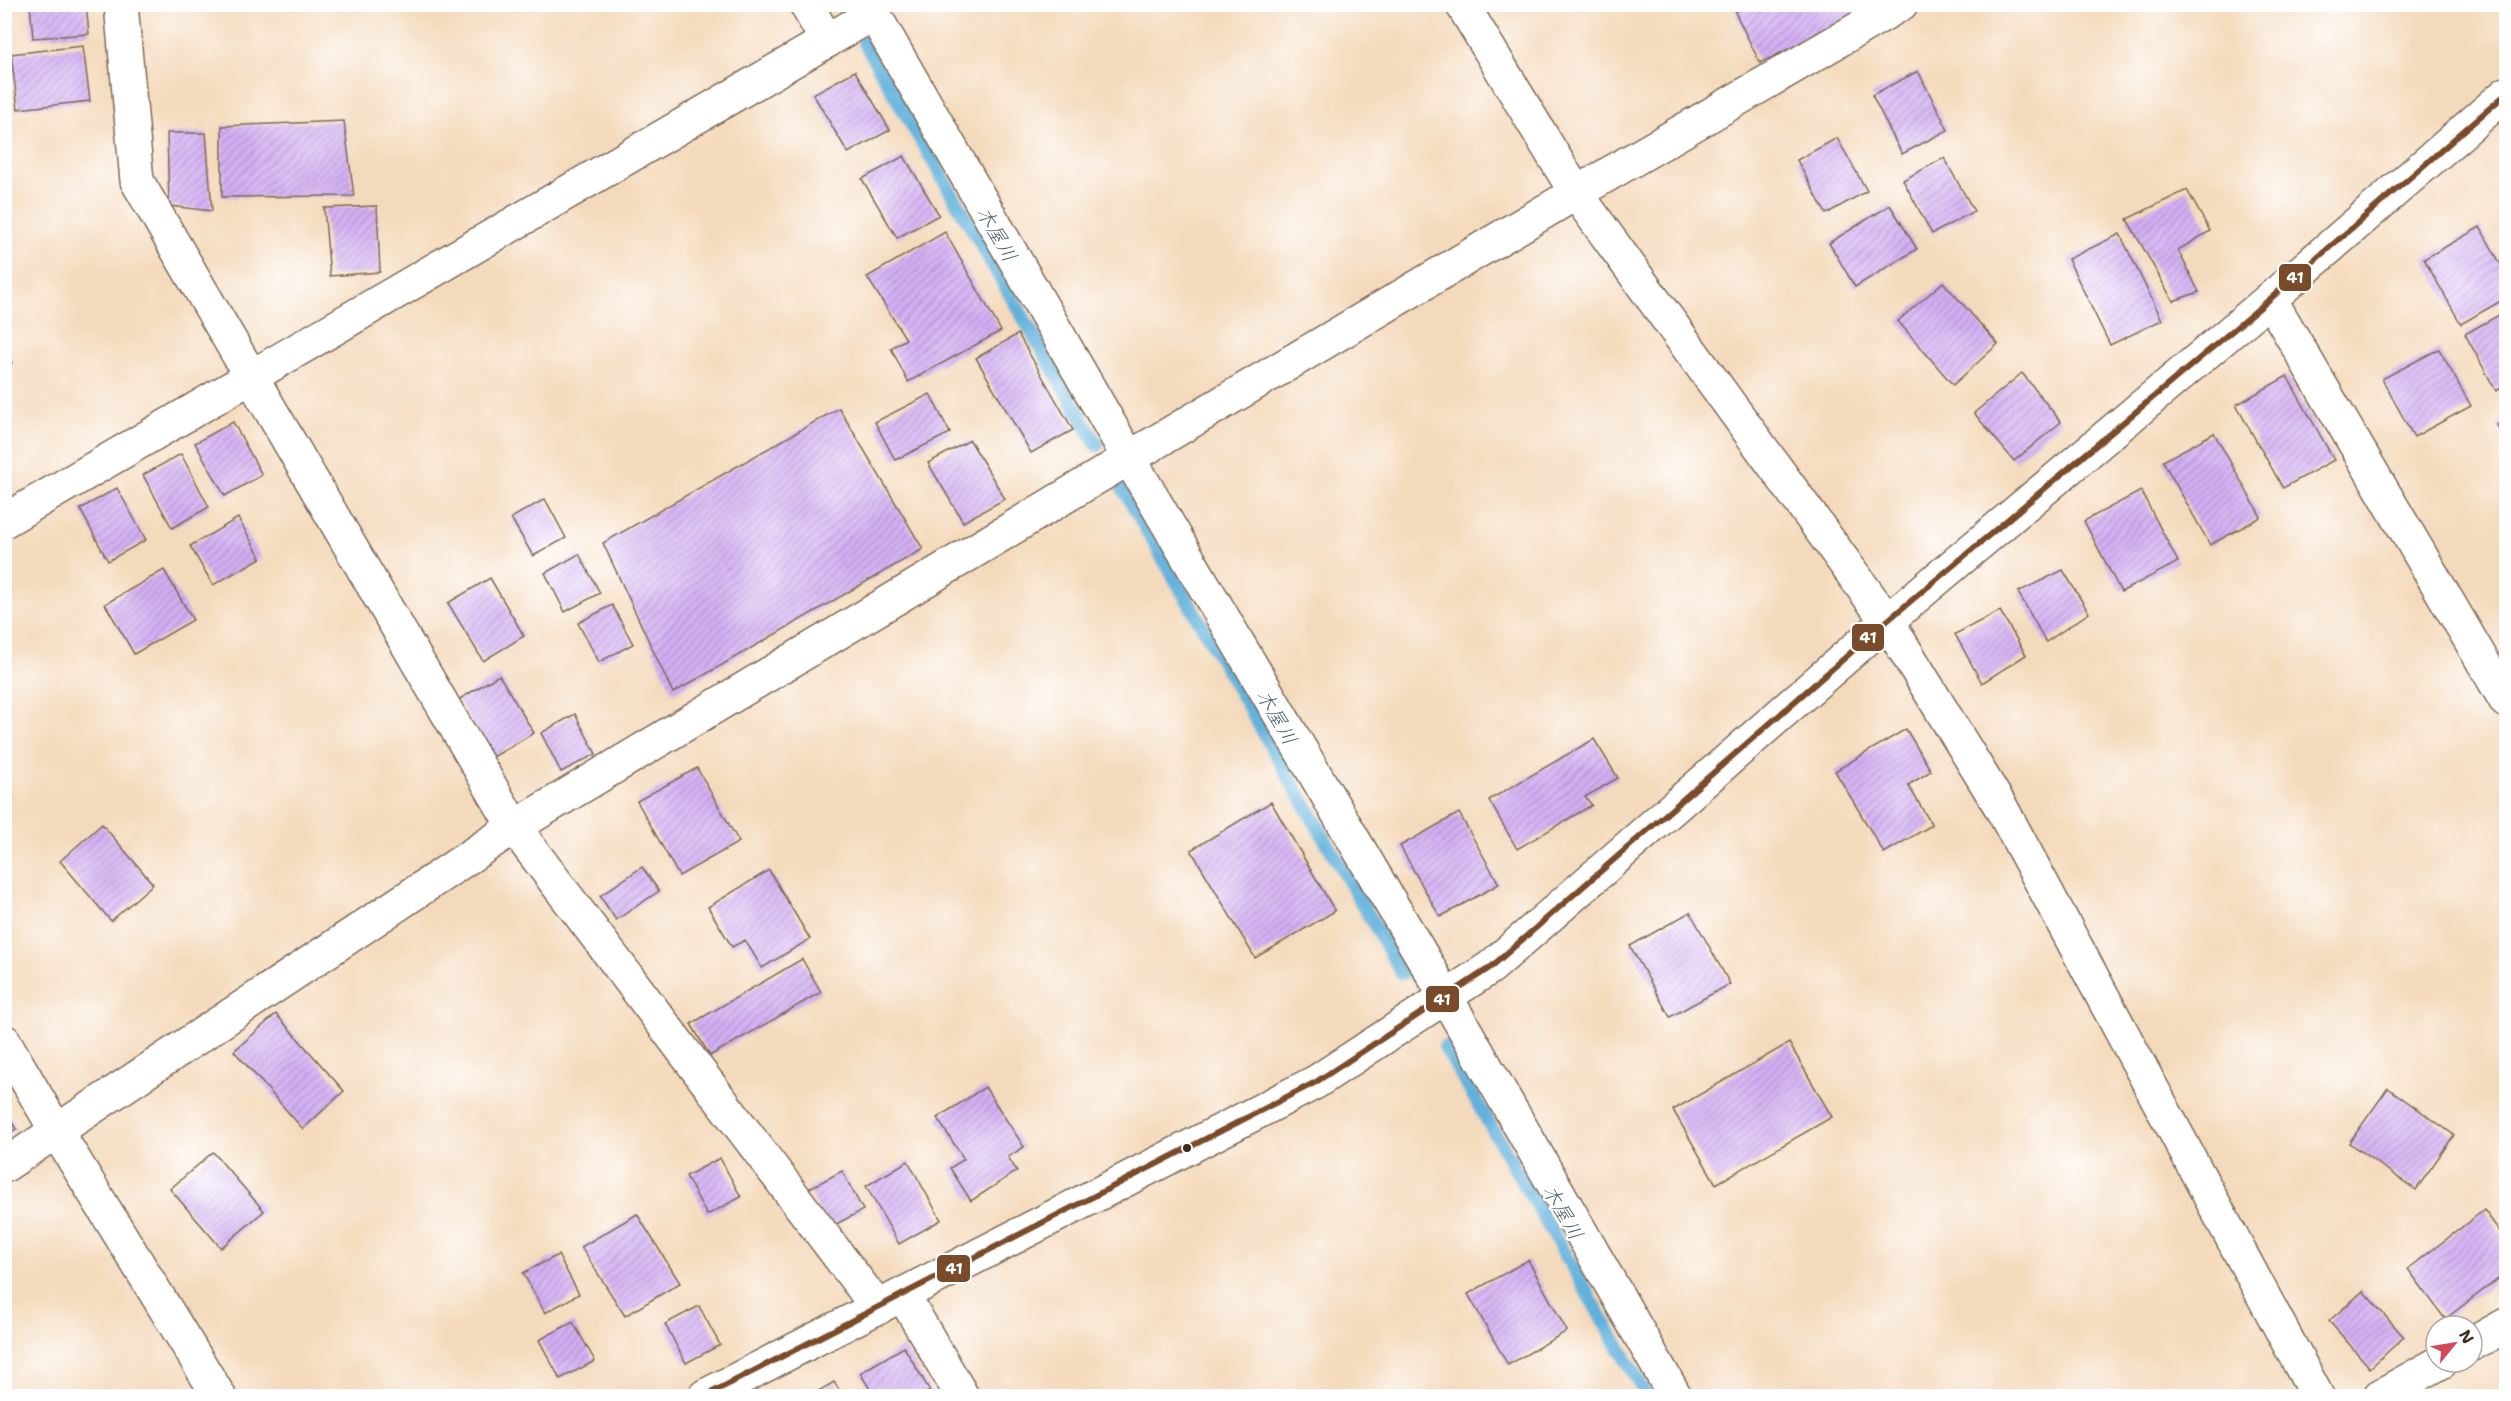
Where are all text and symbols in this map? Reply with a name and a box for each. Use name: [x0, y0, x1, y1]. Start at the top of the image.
water label: 木屋川: [971, 202, 1023, 266]
line badge: 41: [2278, 263, 2312, 292]
text: 41: [2286, 267, 2304, 288]
line badge: 41: [1851, 623, 1885, 652]
text: 41: [1859, 627, 1877, 648]
water label: 木屋川: [1251, 685, 1303, 749]
line badge: 41: [1425, 985, 1460, 1013]
text: 41: [1433, 989, 1451, 1010]
unlabelled marker: [1181, 1142, 1193, 1154]
water label: 木屋川: [1537, 1180, 1589, 1244]
line badge: 41: [936, 1254, 971, 1283]
text: 41: [945, 1258, 963, 1279]
north arrow: [2424, 1314, 2484, 1374]
text: N: [2454, 1326, 2479, 1347]

